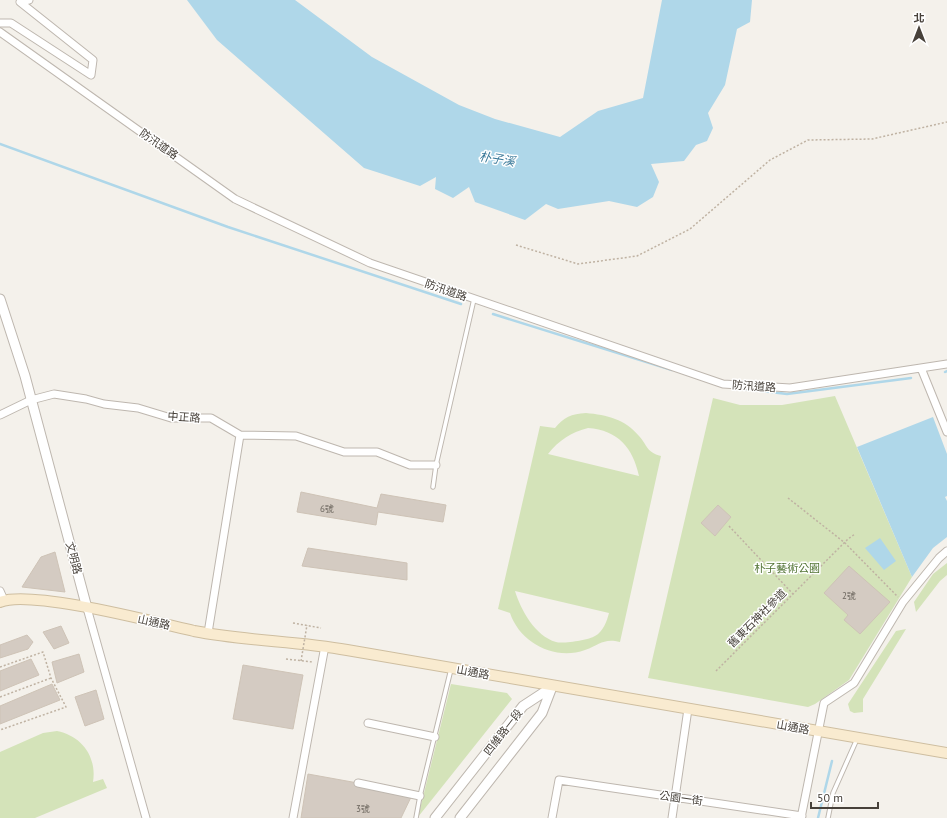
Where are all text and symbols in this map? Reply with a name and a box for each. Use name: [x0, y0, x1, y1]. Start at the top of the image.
north arrow: [899, 8, 939, 48]
text: 北: [914, 11, 925, 25]
street label: 防汛道路: [137, 126, 181, 162]
water label: 朴子溪: [478, 148, 518, 169]
street label: 防汛道路: [423, 276, 469, 304]
street label: 防汛道路: [732, 377, 776, 395]
street label: 中正路: [167, 409, 201, 425]
house number: 6號: [320, 503, 334, 514]
street label: 文明路: [63, 540, 85, 576]
park label: 朴子藝術公園: [754, 561, 820, 575]
street label: 舊東石神社參道: [725, 586, 789, 650]
house number: 2號: [842, 590, 856, 601]
street label: 山通路: [136, 612, 172, 632]
street label: 山通路: [456, 662, 490, 682]
street label: 四維路一段: [481, 706, 525, 758]
street label: 山通路: [776, 717, 810, 737]
scale bar: [811, 784, 878, 810]
street label: 公園一街: [658, 788, 704, 808]
text: 50 m: [817, 790, 843, 805]
house number: 3號: [356, 803, 370, 814]

